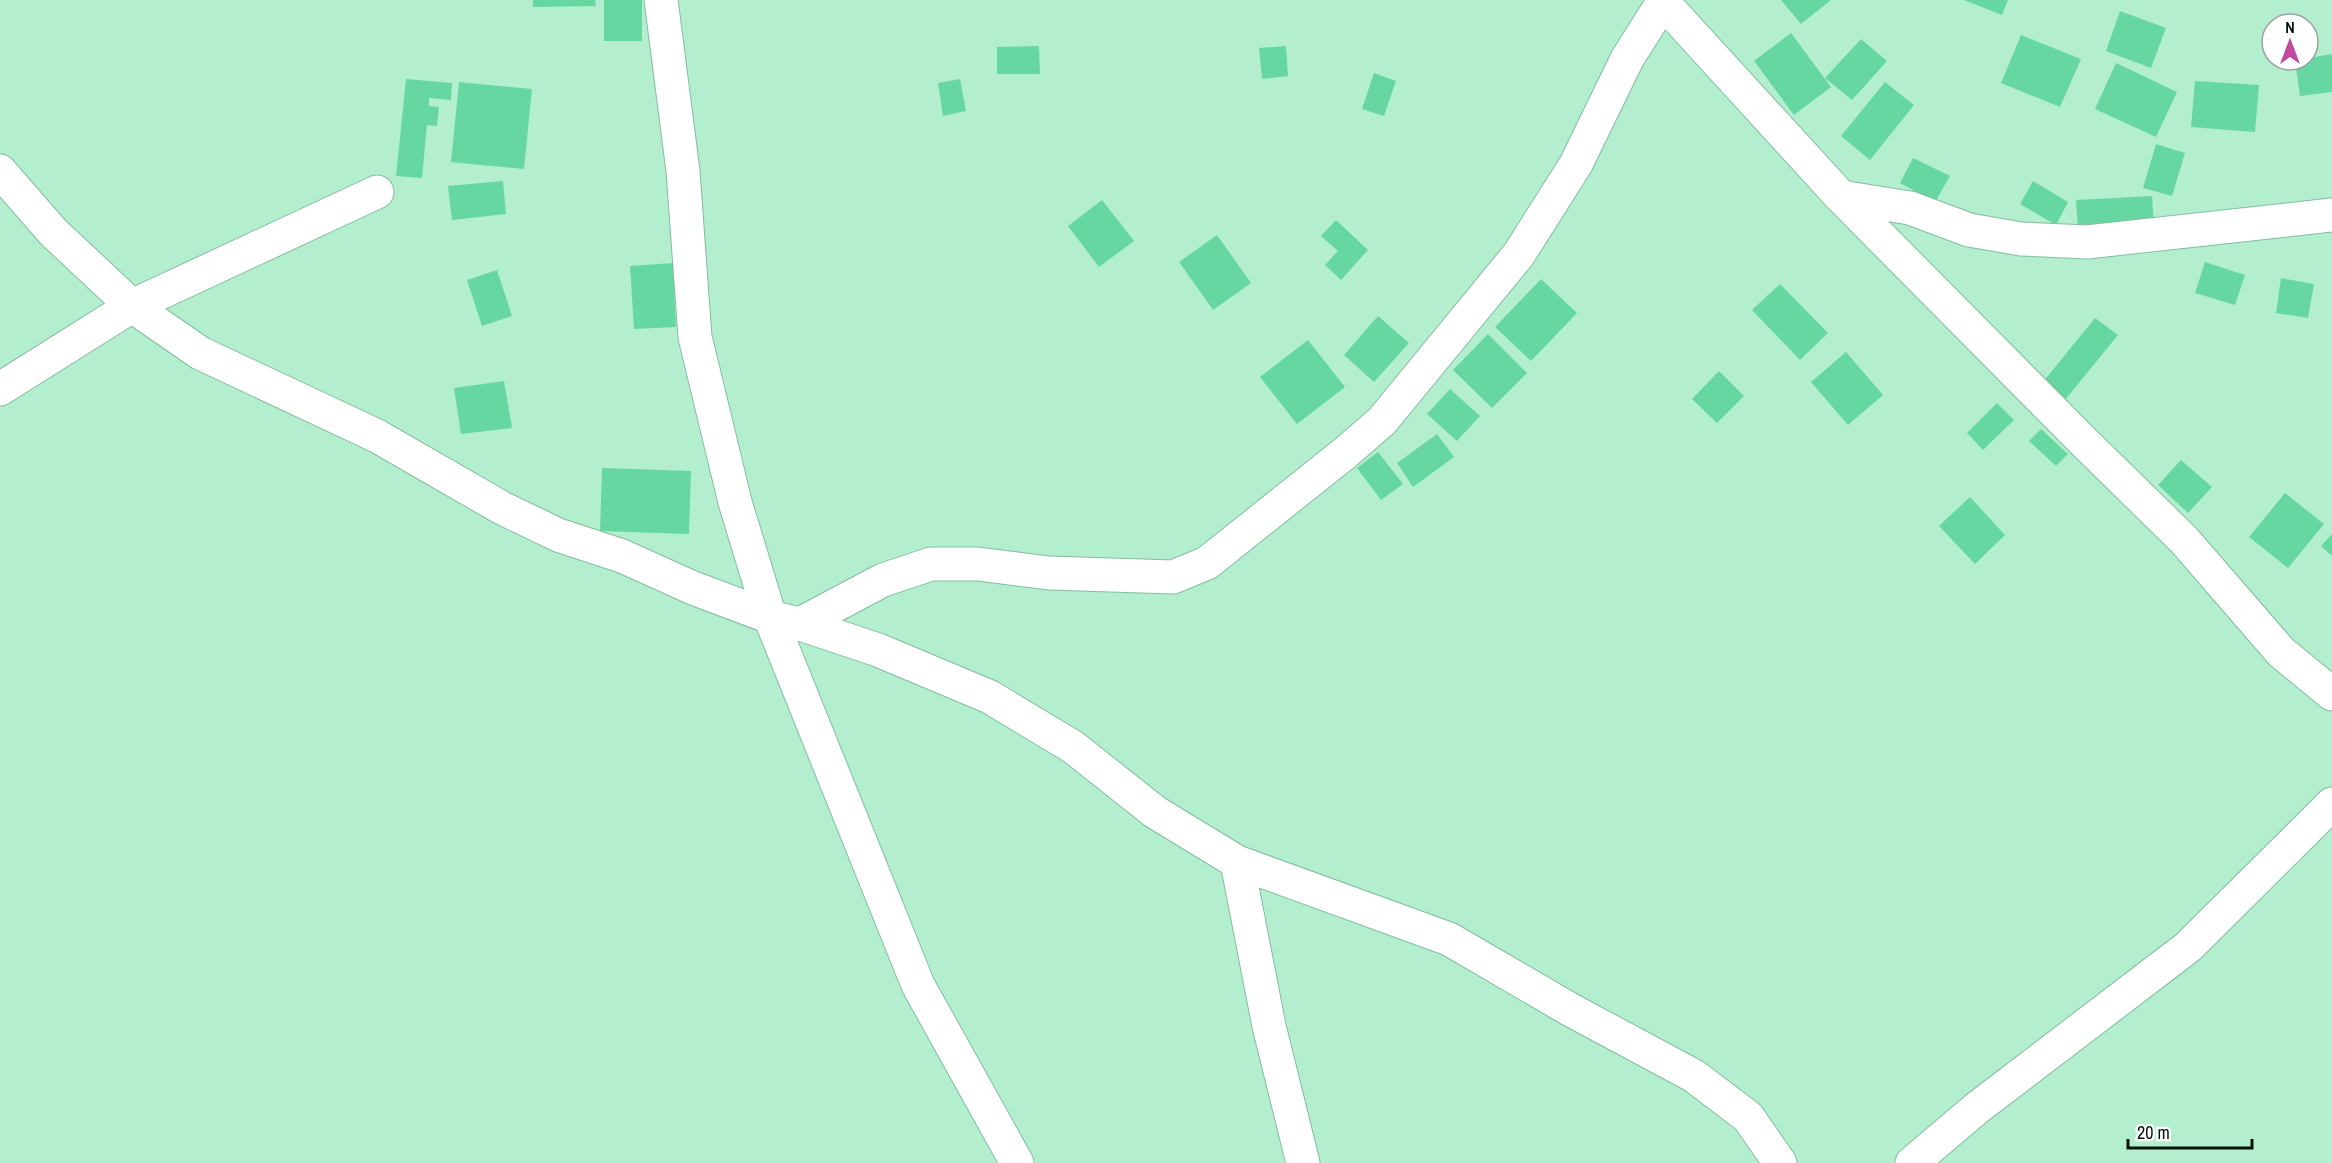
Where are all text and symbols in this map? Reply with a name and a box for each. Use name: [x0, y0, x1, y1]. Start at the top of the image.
north arrow: [2260, 12, 2320, 72]
text: N: [2285, 16, 2295, 38]
scale bar: [2128, 1112, 2252, 1150]
text: 20 m: [2137, 1120, 2170, 1145]

